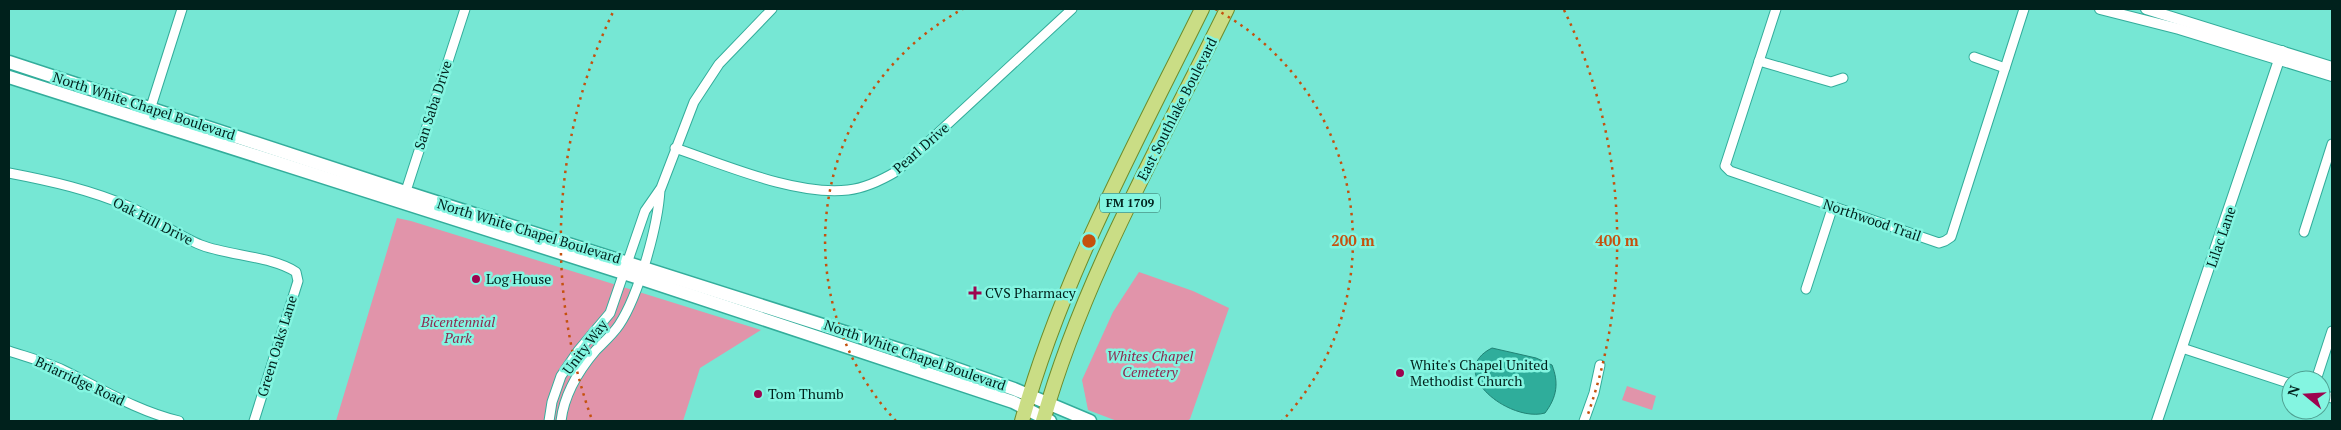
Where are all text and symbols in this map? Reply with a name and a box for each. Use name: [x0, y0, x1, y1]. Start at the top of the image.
street label: East Southlake Boulevard: [1132, 34, 1221, 184]
street label: San Saba Drive: [409, 58, 456, 152]
street label: North White Chapel Boulevard: [50, 67, 238, 144]
street label: Pearl Drive: [889, 118, 953, 177]
street label: Oak Hill Drive: [110, 192, 197, 249]
street label: North White Chapel Boulevard: [435, 194, 623, 268]
road number: FM 1709: [1100, 194, 1160, 212]
street label: Northwood Trail: [1821, 194, 1924, 245]
street label: Lilac Lane: [2201, 204, 2240, 270]
text: 200 m: [1331, 230, 1375, 250]
text: 400 m: [1595, 230, 1639, 250]
centre of rings: [1080, 232, 1098, 250]
place label: Log House: [486, 269, 551, 288]
marker: Log House: [470, 273, 482, 285]
place label: CVS Pharmacy: [985, 283, 1077, 302]
marker: CVS Pharmacy: [969, 287, 981, 299]
street label: Green Oaks Lane: [252, 293, 301, 399]
park label: Bicentennial Park: [420, 312, 495, 347]
street label: North White Chapel Boulevard: [822, 314, 1009, 395]
street label: Unity Way: [558, 315, 612, 378]
park label: Whites Chapel Cemetery: [1107, 346, 1193, 381]
street label: Briarridge Road: [32, 351, 128, 410]
place label: White's Chapel United Methodist Church: [1410, 355, 1548, 390]
marker: White's Chapel United Methodist Church: [1394, 367, 1406, 379]
north arrow: [2281, 370, 2331, 420]
text: N: [2282, 382, 2304, 399]
place label: Tom Thumb: [768, 384, 844, 403]
marker: Tom Thumb: [752, 388, 764, 400]

